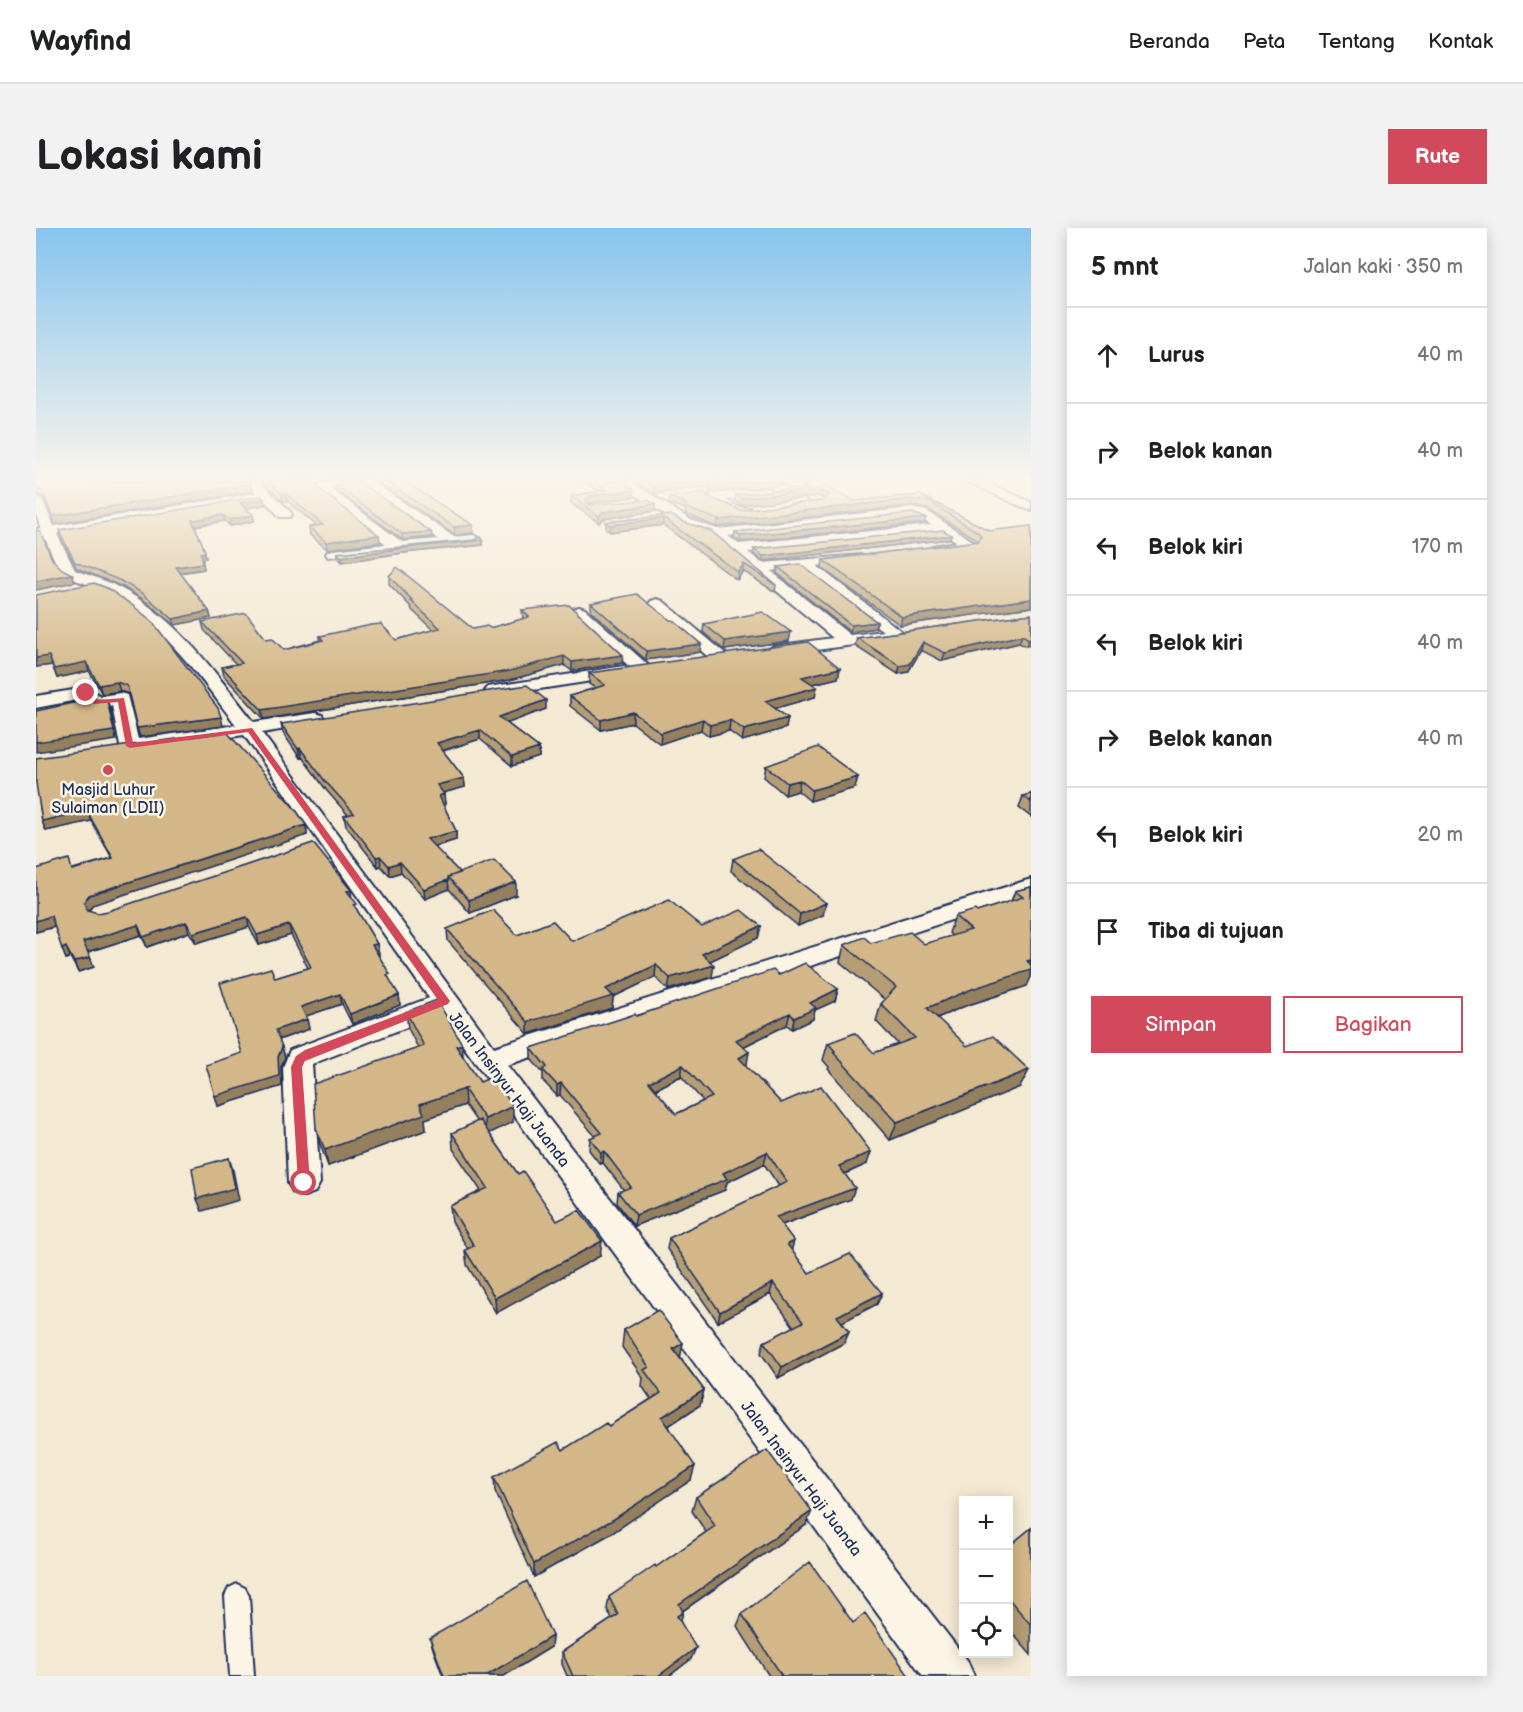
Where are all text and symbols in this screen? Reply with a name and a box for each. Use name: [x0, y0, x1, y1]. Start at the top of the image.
text: Wayfind: [30, 25, 131, 58]
text: Beranda: [1128, 29, 1210, 54]
text: Peta: [1243, 29, 1286, 54]
text: Tentang: [1319, 29, 1395, 54]
text: Kontak: [1428, 29, 1493, 54]
button: Rute: [1388, 129, 1487, 184]
text: Lokasi kami: [36, 131, 262, 182]
text: 5 mnt: [1091, 252, 1158, 283]
text: Jalan kaki · 350 m: [1304, 255, 1463, 279]
icon: ahead: [1091, 339, 1124, 372]
text: Lurus: [1148, 342, 1204, 369]
text: 40 m: [1417, 343, 1463, 367]
icon: right: [1091, 435, 1124, 468]
text: Belok kanan: [1148, 438, 1273, 465]
text: 40 m: [1417, 439, 1463, 463]
icon: left: [1091, 531, 1124, 564]
text: Belok kiri: [1148, 534, 1243, 561]
text: 170 m: [1412, 535, 1463, 559]
icon: left: [1091, 627, 1124, 660]
text: Belok kiri: [1148, 630, 1243, 657]
text: 40 m: [1417, 631, 1463, 655]
route end: [72, 679, 98, 705]
icon: right: [1091, 723, 1124, 756]
text: Belok kanan: [1148, 726, 1273, 753]
text: 40 m: [1417, 727, 1463, 751]
marker: Masjid Luhur Sulaiman (LDII): [101, 763, 115, 777]
place label: Masjid Luhur Sulaiman (LDII): [52, 781, 165, 818]
icon: left: [1091, 819, 1124, 852]
text: Belok kiri: [1148, 822, 1243, 849]
text: 20 m: [1418, 823, 1463, 847]
icon: arrive: [1091, 915, 1124, 948]
text: Tiba di tujuan: [1148, 918, 1284, 945]
button: Simpan: [1091, 996, 1271, 1053]
button: Bagikan: [1283, 996, 1463, 1053]
street label: Jalan Insinyur Haji Juanda: [444, 1009, 573, 1171]
route start: [290, 1169, 316, 1195]
street label: Jalan Insinyur Haji Juanda: [736, 1398, 865, 1560]
map controls: [959, 1496, 1013, 1658]
button: +: [959, 1496, 1013, 1550]
button: −: [959, 1550, 1013, 1604]
button: locate: [959, 1604, 1013, 1658]

